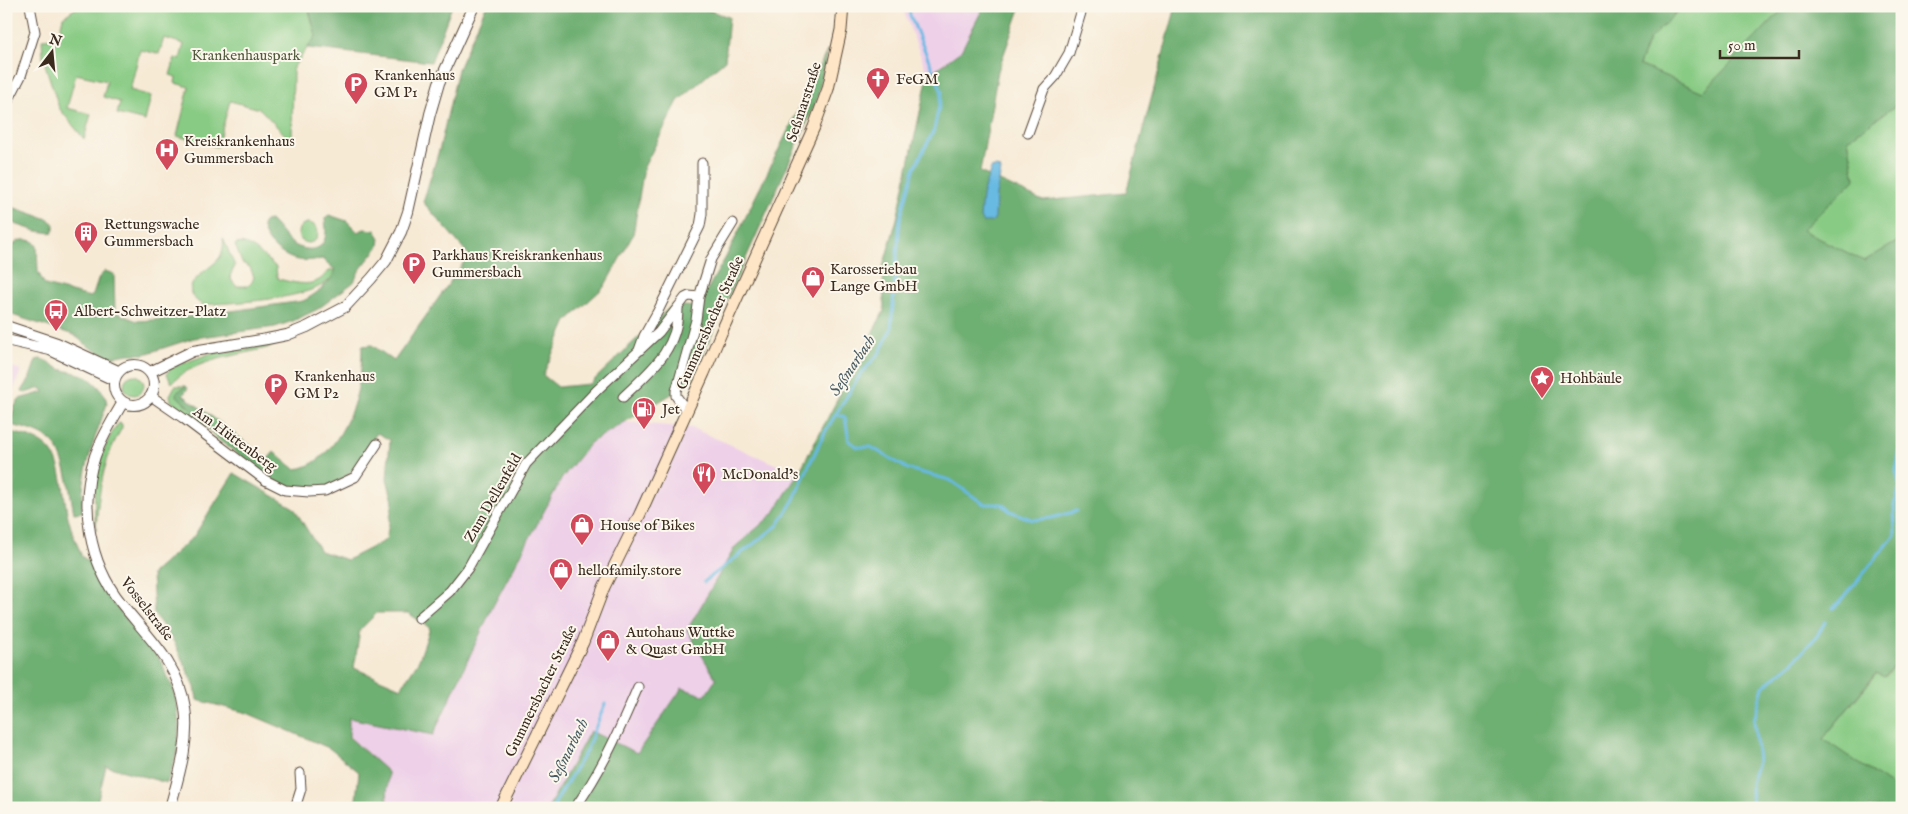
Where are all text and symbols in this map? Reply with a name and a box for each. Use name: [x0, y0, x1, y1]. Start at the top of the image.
north arrow: [28, 28, 78, 78]
scale bar: [1720, 28, 1799, 60]
text: N: [46, 30, 64, 51]
text: 50 m: [1728, 36, 1756, 55]
park label: Krankenhauspark: [191, 46, 302, 65]
street label: Seßmarstraße: [782, 60, 826, 144]
place label: Krankenhaus GM P1: [374, 66, 455, 102]
church icon: FeGM: [865, 66, 891, 100]
place label: FeGM: [896, 70, 938, 89]
parking icon: Krankenhaus GM P1: [343, 71, 369, 105]
place label: Kreiskrankenhaus Gummersbach: [184, 132, 295, 168]
hospital icon: Kreiskrankenhaus Gummersbach: [154, 137, 180, 171]
place label: Rettungswache Gummersbach: [104, 215, 199, 251]
building icon: Rettungswache Gummersbach: [73, 220, 99, 254]
place label: Parkhaus Kreiskrankenhaus Gummersbach: [432, 246, 602, 282]
parking icon: Parkhaus Kreiskrankenhaus Gummersbach: [401, 251, 427, 285]
street label: Gummersbacher Straße: [672, 253, 748, 393]
place label: Karosseriebau Lange GmbH: [830, 260, 918, 296]
shop icon: Karosseriebau Lange GmbH: [800, 265, 826, 299]
bus stop icon: Albert-Schweitzer-Platz: [43, 298, 69, 332]
place label: Albert-Schweitzer-Platz: [73, 302, 226, 321]
water label: Seßmarbach: [825, 332, 881, 400]
place icon: Hohbäule: [1529, 365, 1555, 399]
place label: Krankenhaus GM P2: [294, 367, 375, 403]
place label: Hohbäule: [1560, 369, 1622, 388]
parking icon: Krankenhaus GM P2: [263, 372, 289, 406]
fuel station icon: Jet: [631, 396, 657, 430]
place label: Jet: [660, 400, 680, 419]
street label: Am Hüttenberg: [189, 402, 281, 476]
street label: Zum Dellenfeld: [460, 449, 527, 546]
restaurant icon: McDonald's: [691, 461, 717, 495]
place label: McDonald's: [722, 465, 798, 484]
shop icon: House of Bikes: [569, 512, 595, 546]
place label: House of Bikes: [600, 516, 695, 535]
shop icon: hellofamily.store: [548, 557, 574, 591]
place label: hellofamily.store: [578, 561, 681, 580]
street label: Vosselstraße: [116, 573, 178, 645]
street label: Gummersbacher Straße: [501, 622, 581, 760]
place label: Autohaus Wuttke & Quast GmbH: [625, 623, 735, 659]
shop icon: Autohaus Wuttke & Quast GmbH: [595, 628, 621, 662]
water label: Seßmarbach: [544, 715, 594, 786]

